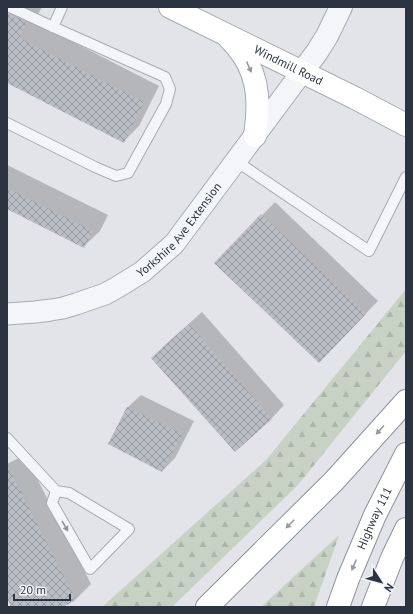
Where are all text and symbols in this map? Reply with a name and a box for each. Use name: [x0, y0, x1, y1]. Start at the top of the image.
street label: Windmill Road: [252, 42, 326, 88]
one-way arrow: [246, 62, 252, 73]
street label: Yorkshire Ave Extension: [134, 179, 224, 280]
one-way arrow: [375, 425, 385, 435]
street label: Highway 111: [353, 484, 395, 552]
one-way arrow: [286, 519, 295, 529]
one-way arrow: [62, 520, 69, 532]
one-way arrow: [351, 560, 357, 572]
north arrow: [361, 562, 401, 602]
scale bar: [14, 576, 70, 602]
text: N: [381, 581, 397, 595]
text: 20 m: [20, 582, 46, 597]

